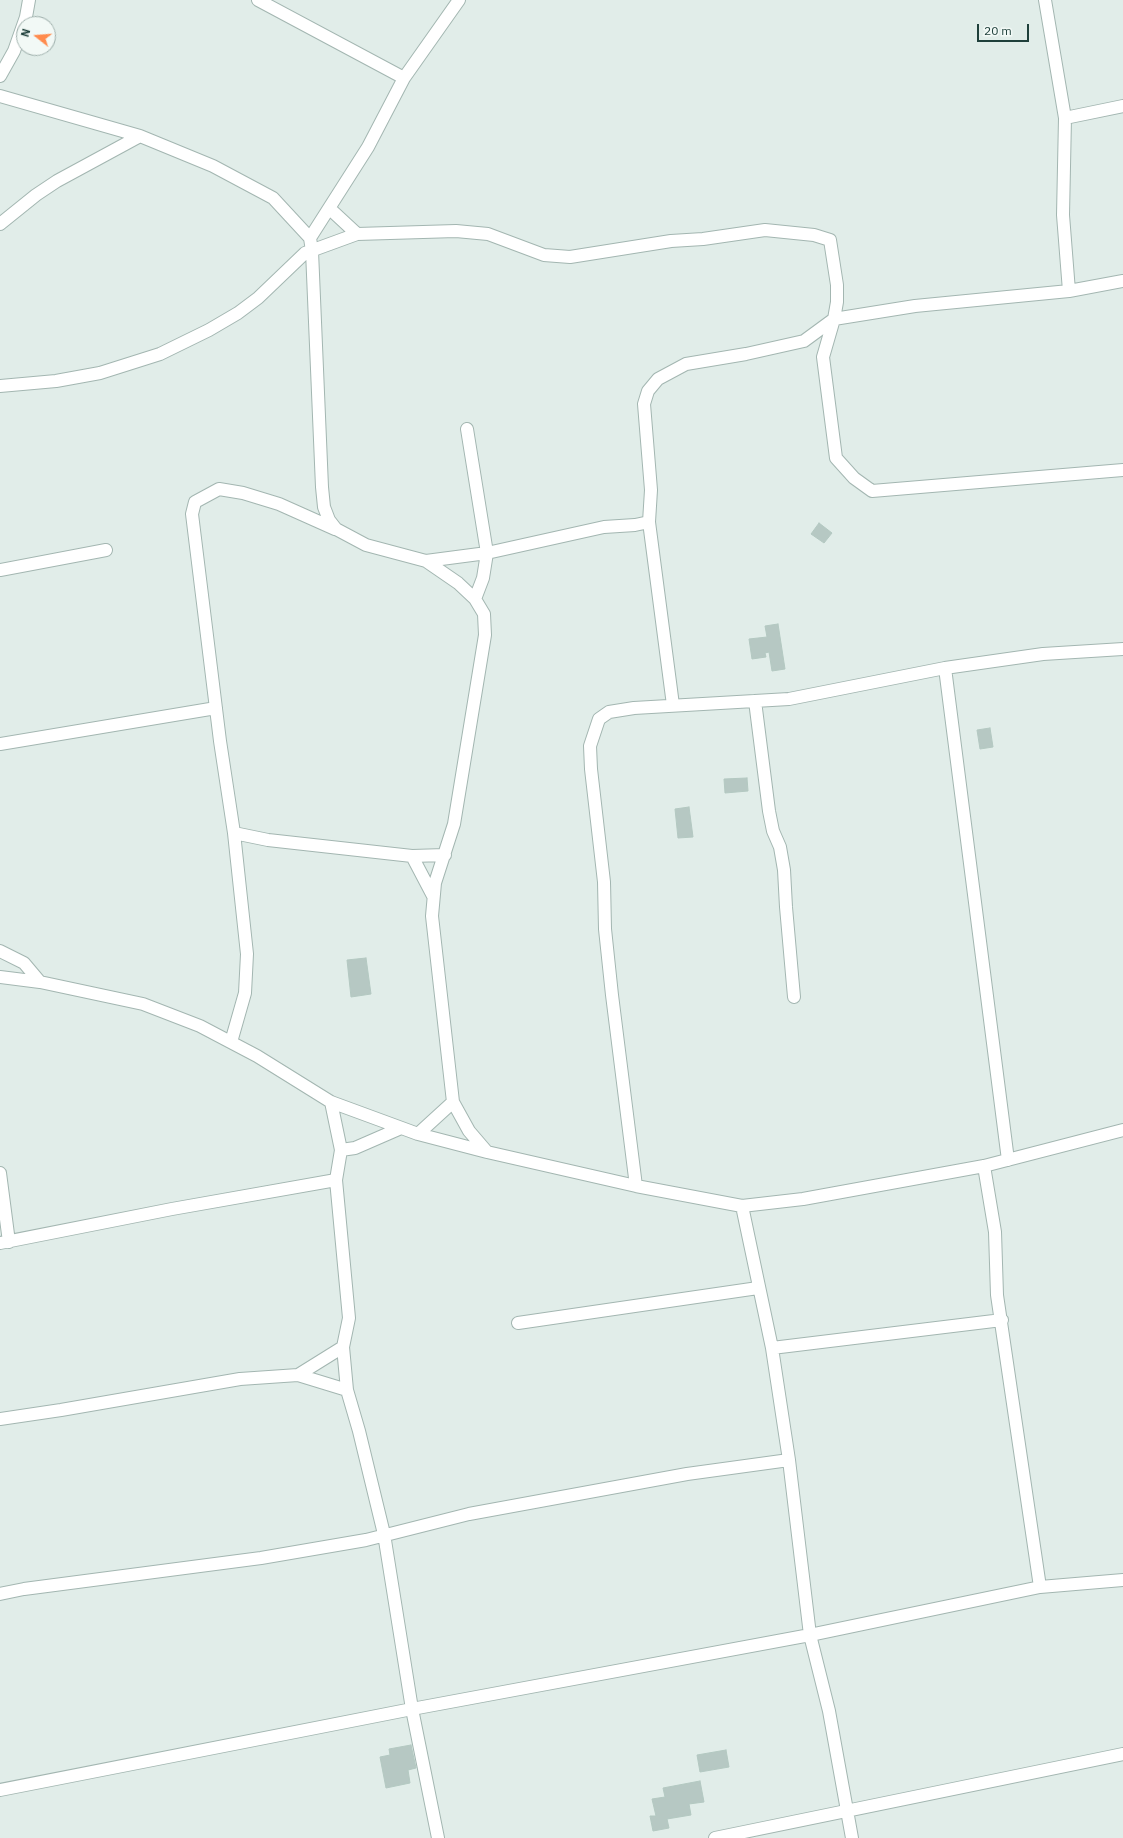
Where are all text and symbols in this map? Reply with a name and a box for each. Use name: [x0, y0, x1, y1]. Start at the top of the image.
north arrow: [16, 16, 56, 56]
scale bar: [979, 16, 1031, 42]
text: 20 m: [984, 23, 1012, 38]
text: N: [18, 27, 33, 39]

